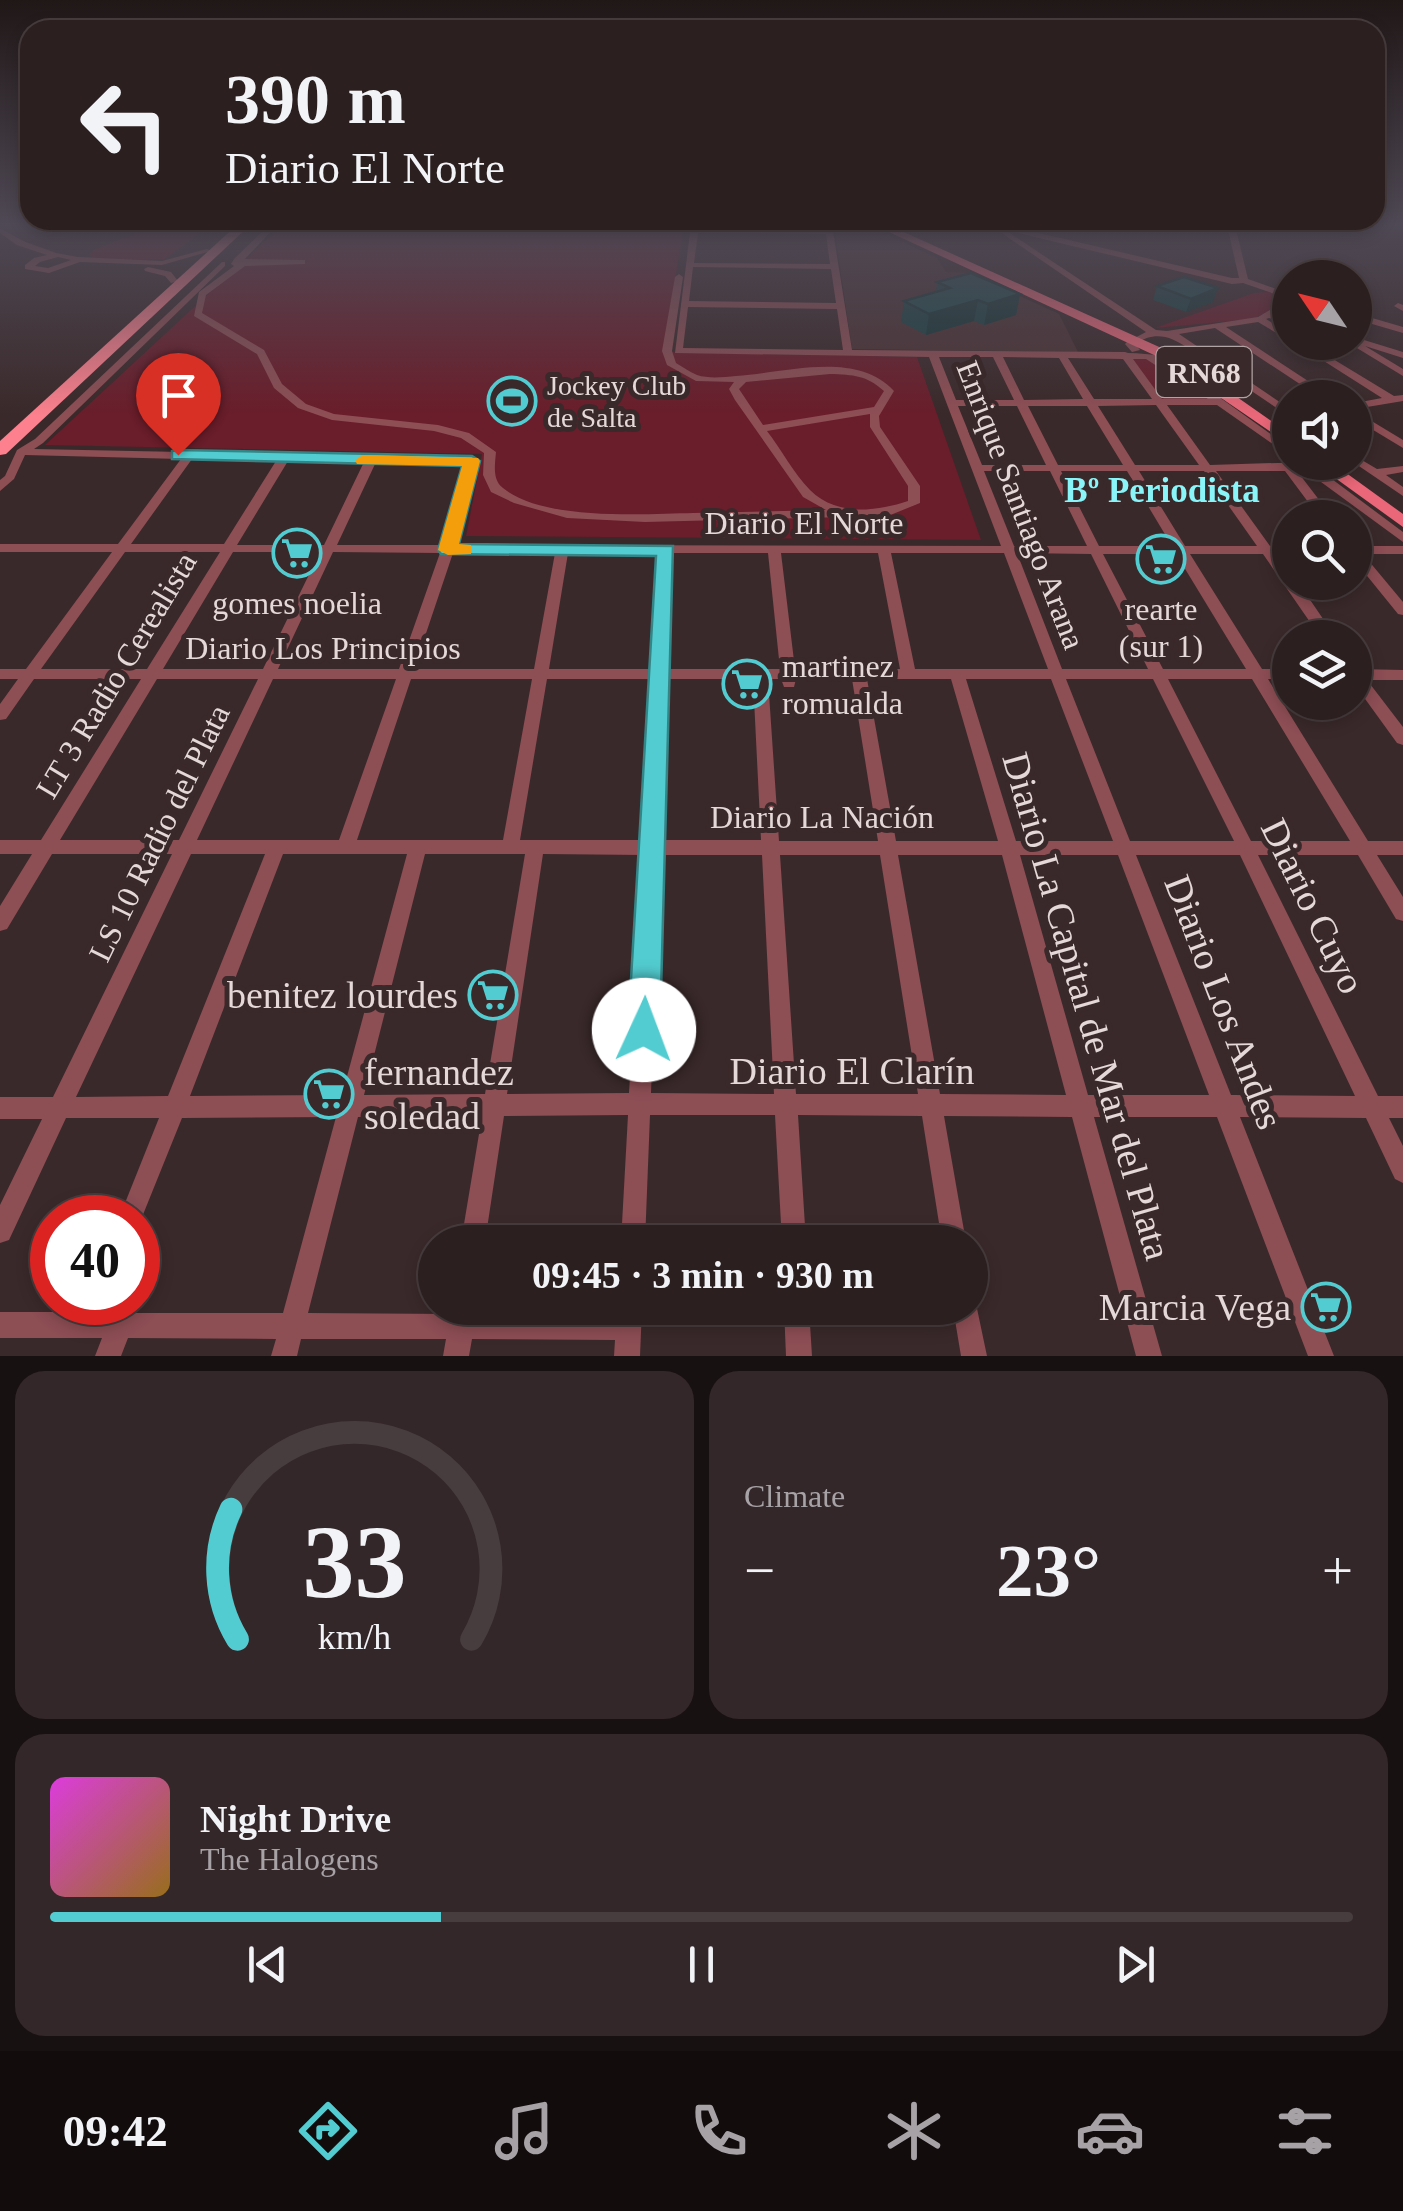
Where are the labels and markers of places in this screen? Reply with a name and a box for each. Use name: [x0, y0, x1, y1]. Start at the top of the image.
pin: [136, 353, 221, 456]
place label: Jockey Club de Salta: [547, 370, 686, 433]
sports icon: Jockey Club de Salta: [486, 375, 538, 427]
supermarket icon: gomes noelia: [271, 527, 323, 579]
supermarket icon: rearte (sur 1): [1135, 533, 1187, 585]
place label: gomes noelia: [212, 585, 382, 621]
place label: rearte (sur 1): [1119, 591, 1203, 664]
place label: martinez romualda: [782, 648, 903, 721]
supermarket icon: martinez romualda: [721, 658, 773, 710]
supermarket icon: benitez lourdes: [467, 969, 519, 1021]
place label: benitez lourdes: [227, 974, 458, 1016]
place label: fernandez soledad: [364, 1051, 514, 1137]
supermarket icon: fernandez soledad: [303, 1068, 355, 1120]
supermarket icon: Marcia Vega: [1300, 1281, 1352, 1333]
place label: Marcia Vega: [1099, 1286, 1291, 1328]

